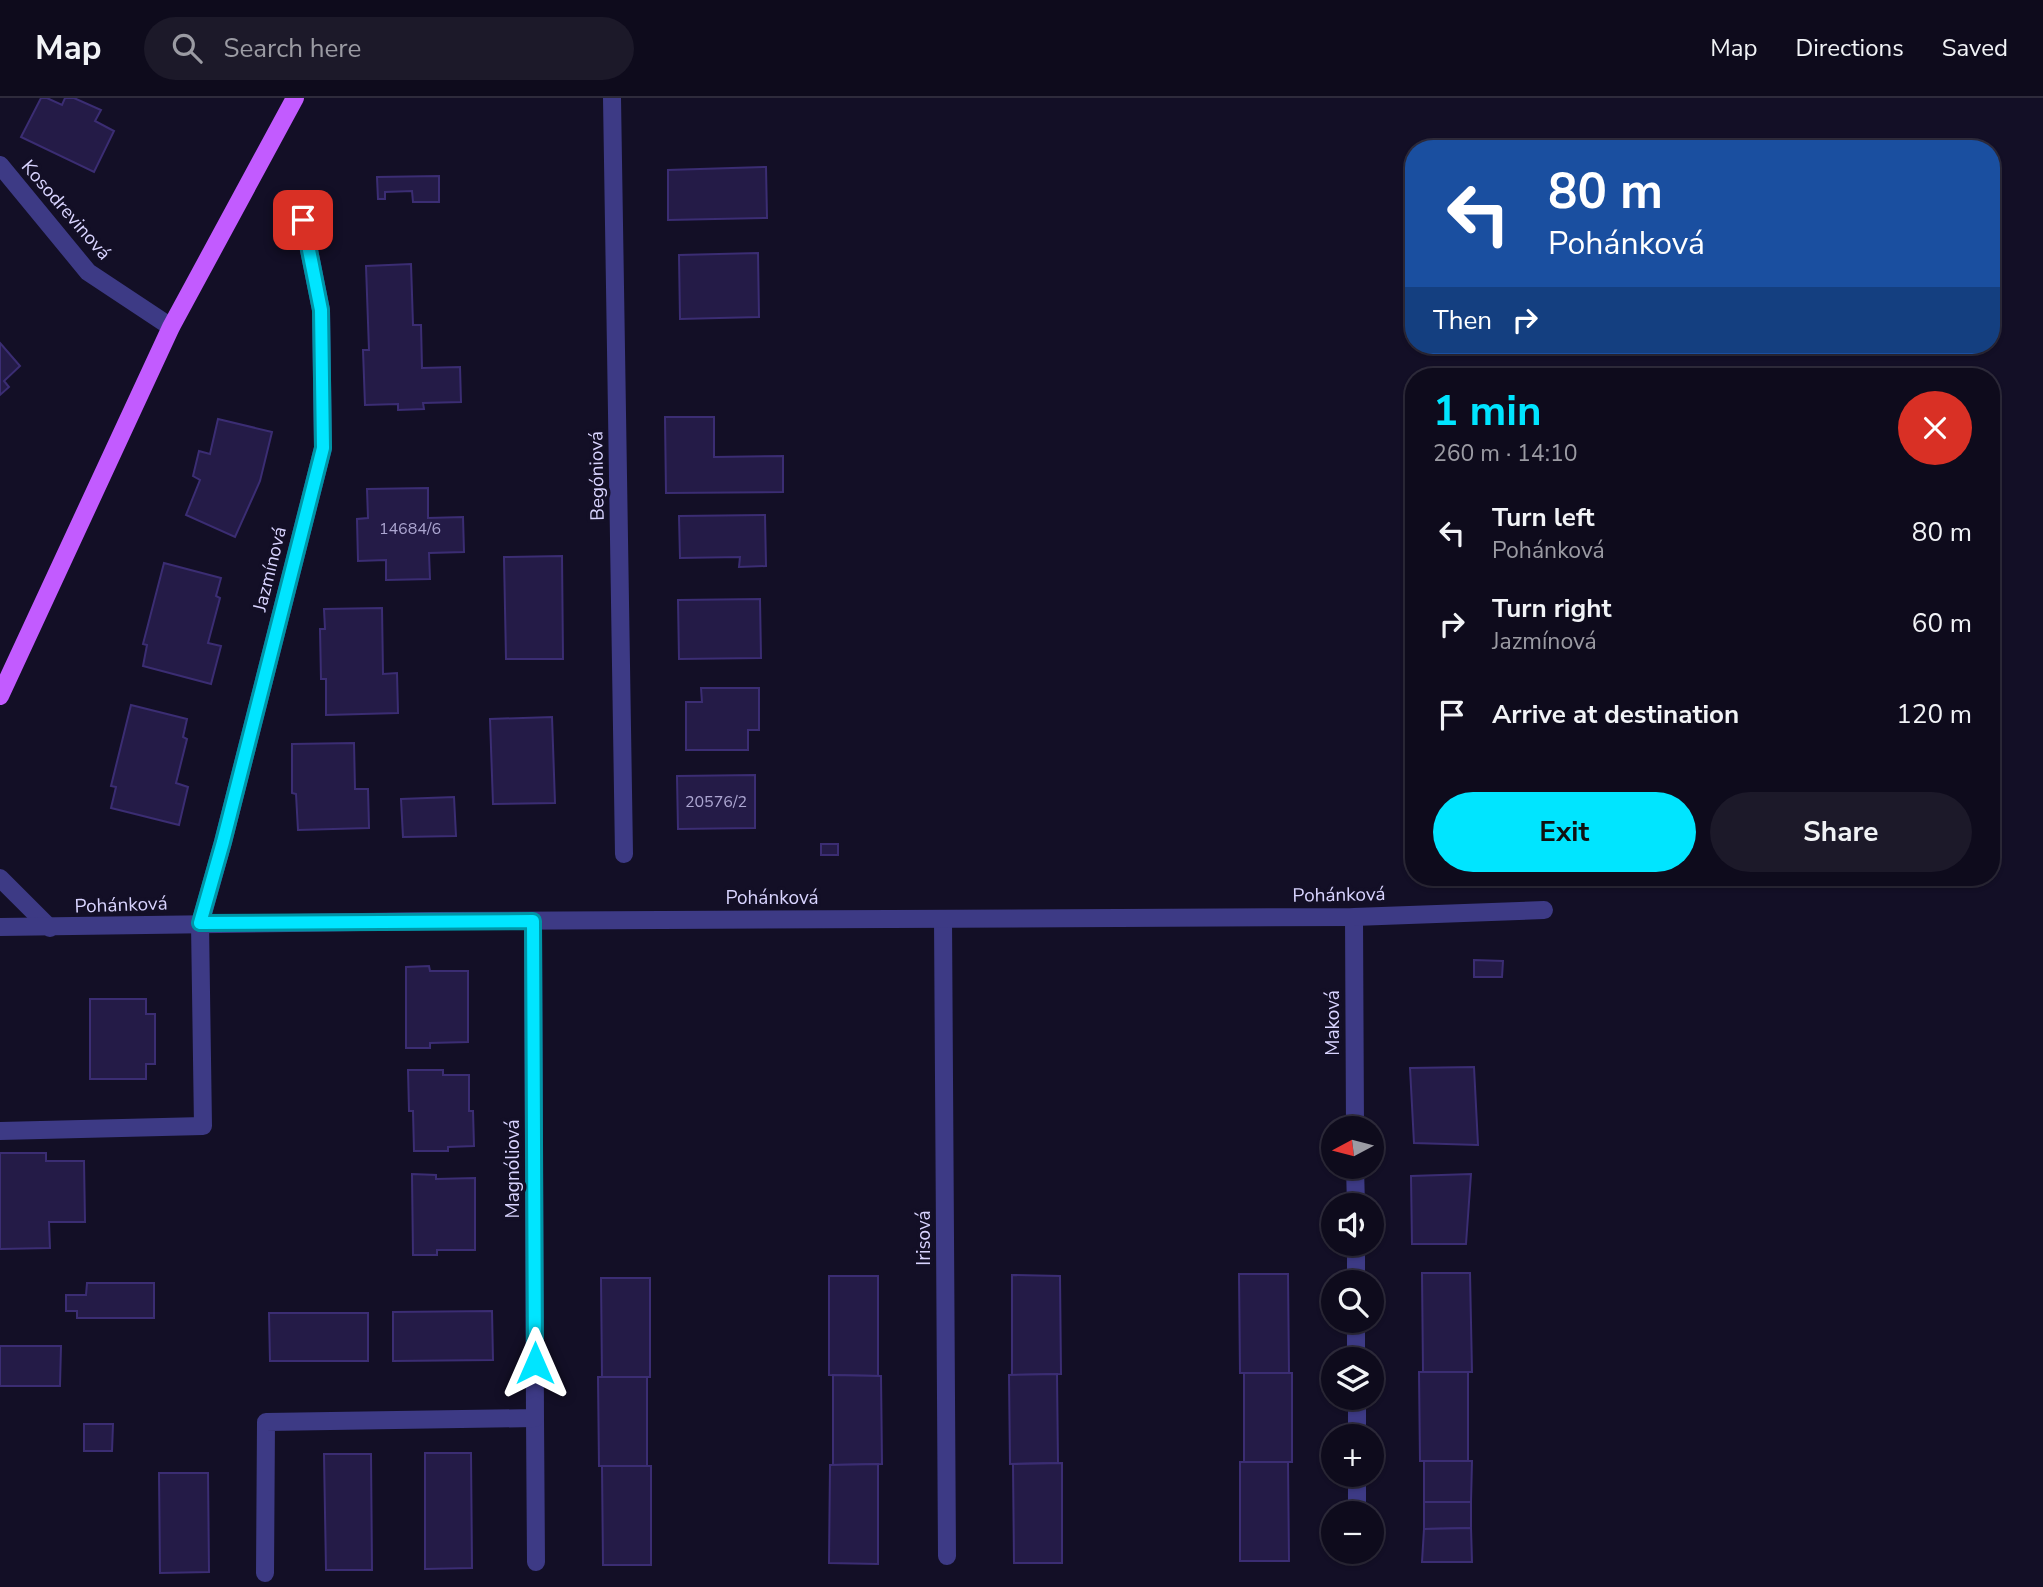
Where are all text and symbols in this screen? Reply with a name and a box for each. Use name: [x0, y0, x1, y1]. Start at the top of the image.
search box: [144, 17, 634, 80]
text: Map: [35, 26, 102, 71]
icon: search: [168, 29, 206, 67]
text: Search here: [224, 31, 361, 66]
text: Map: [1710, 32, 1757, 64]
text: Directions: [1795, 32, 1904, 64]
text: Saved: [1942, 32, 2008, 64]
street label: Kosodrevinová: [15, 154, 117, 266]
text: 80 m: [1548, 158, 1663, 225]
icon: left: [1433, 168, 1524, 259]
pin: [273, 190, 333, 250]
icon: arrive: [284, 201, 322, 239]
text: Pohánková: [1548, 222, 1705, 265]
icon: right: [1506, 301, 1544, 339]
text: Then: [1433, 303, 1492, 338]
text: 1 min: [1433, 383, 1542, 440]
button: close: [1898, 391, 1972, 465]
street label: Begóniová: [583, 431, 611, 521]
text: 260 m · 14:10: [1433, 438, 1578, 469]
text: Turn left: [1492, 500, 1595, 535]
icon: left: [1433, 514, 1471, 552]
text: 80 m: [1912, 515, 1972, 550]
house number: 14684/6: [379, 518, 441, 540]
street label: Jazmínová: [247, 524, 293, 615]
text: Pohánková: [1492, 535, 1605, 566]
text: Turn right: [1492, 591, 1611, 626]
icon: right: [1433, 605, 1471, 643]
text: 60 m: [1912, 606, 1972, 641]
text: Jazmínová: [1492, 626, 1597, 657]
icon: arrive: [1433, 696, 1471, 734]
text: Arrive at destination: [1492, 697, 1739, 732]
text: 120 m: [1896, 697, 1972, 732]
house number: 20576/2: [685, 791, 747, 813]
button: Exit: [1433, 792, 1696, 872]
button: Share: [1710, 792, 1972, 872]
street label: Pohánková: [1292, 881, 1386, 909]
street label: Pohánková: [725, 885, 819, 911]
street label: Pohánková: [74, 890, 168, 920]
street label: Maková: [1320, 990, 1346, 1056]
north arrow: [1321, 1116, 1384, 1180]
map controls: [1321, 1116, 1384, 1564]
street label: Magnóliová: [500, 1120, 526, 1218]
button: sound: [1321, 1193, 1384, 1256]
street label: Irisová: [911, 1210, 937, 1266]
button: search: [1321, 1270, 1384, 1333]
position arrow: [498, 1326, 572, 1400]
button: layers: [1321, 1347, 1384, 1410]
button: +: [1321, 1424, 1384, 1487]
button: −: [1321, 1501, 1384, 1564]

